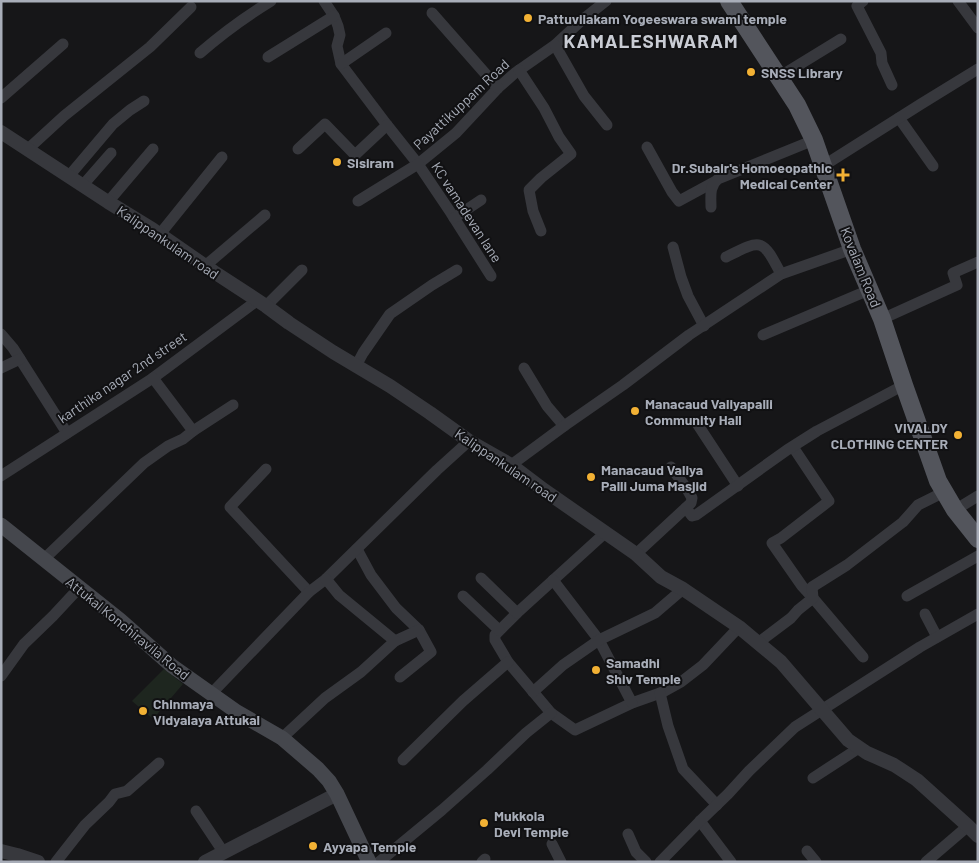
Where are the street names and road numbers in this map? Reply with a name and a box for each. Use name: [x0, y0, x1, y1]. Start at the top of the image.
street label: Payattikuppam Road: [410, 55, 512, 153]
street label: KC vamadevan lane: [428, 159, 506, 265]
street label: Kalippankulam road: [114, 202, 222, 282]
street label: Kovalam Road: [837, 224, 885, 310]
street label: karthika nagar 2nd street: [54, 328, 190, 426]
street label: Kalippankulam road: [452, 425, 560, 505]
street label: Attukal Konchiravila Road: [63, 573, 193, 683]

